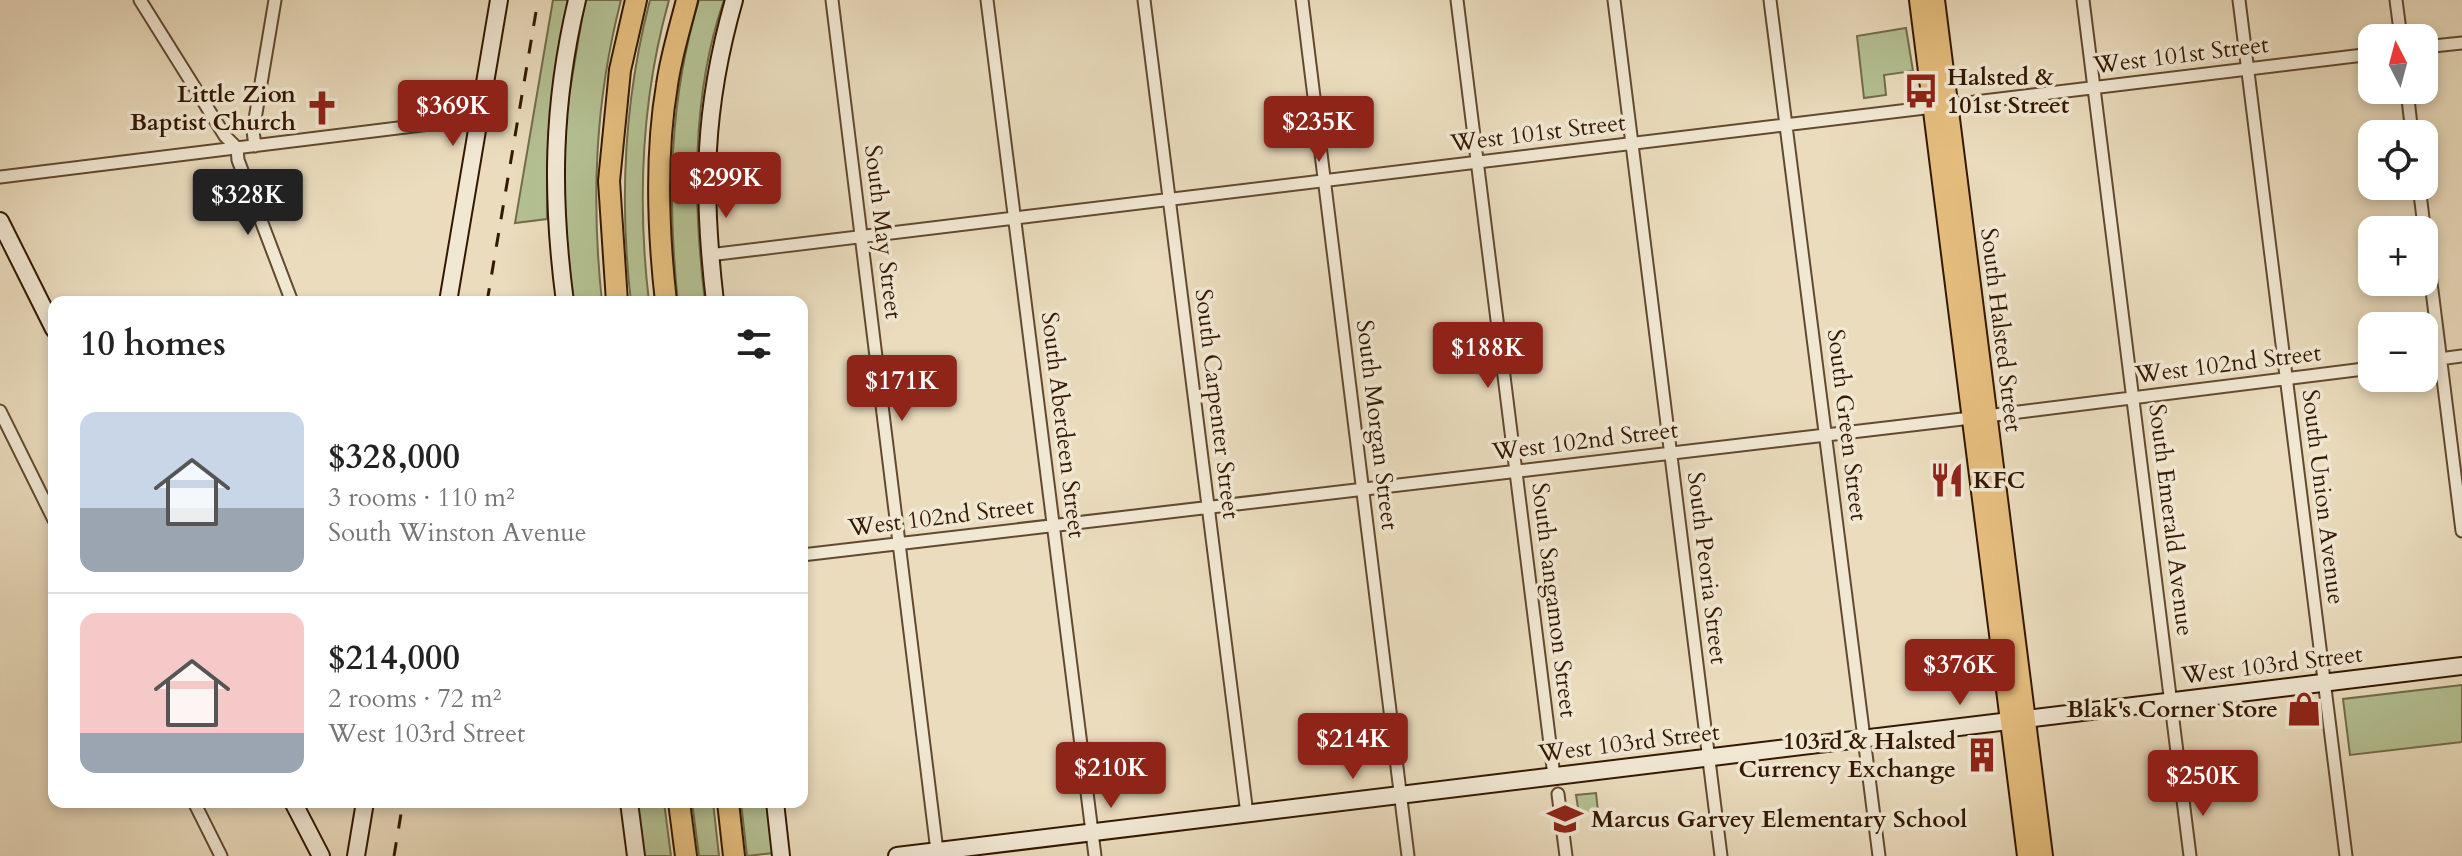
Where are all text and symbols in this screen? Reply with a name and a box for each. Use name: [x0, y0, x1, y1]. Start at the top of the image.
north arrow: [2358, 24, 2438, 104]
map controls: [2358, 24, 2438, 392]
street label: West 101st Street: [2091, 28, 2271, 82]
place label: Halsted & 101st Street: [1947, 61, 2070, 122]
bus stop icon: Halsted & 101st Street: [1902, 72, 1940, 110]
place label: Little Zion Baptist Church: [130, 78, 297, 139]
pin: $369K: [397, 80, 509, 148]
text: $369K: [416, 88, 490, 123]
church icon: Little Zion Baptist Church: [303, 89, 341, 127]
pin: $235K: [1263, 96, 1375, 164]
text: $235K: [1282, 104, 1356, 139]
street label: West 101st Street: [1448, 106, 1628, 160]
button: locate: [2358, 120, 2438, 200]
street label: South May Street: [856, 143, 910, 321]
pin: $299K: [670, 152, 782, 220]
text: $299K: [689, 160, 763, 195]
pin: $328K: [192, 169, 304, 237]
text: $328K: [211, 177, 285, 212]
button: +: [2358, 216, 2438, 296]
street label: South Halsted Street: [1972, 226, 2030, 434]
street label: South Carpenter Street: [1187, 287, 1248, 521]
street label: South Aberdeen Street: [1033, 310, 1093, 540]
button: −: [2358, 312, 2438, 392]
street label: South Morgan Street: [1348, 318, 1406, 532]
text: 10 homes: [80, 321, 226, 367]
icon: filters: [732, 322, 776, 366]
pin: $188K: [1432, 322, 1544, 390]
street label: South Green Street: [1819, 327, 1875, 523]
text: $188K: [1451, 330, 1525, 365]
street label: West 102nd Street: [2132, 336, 2323, 392]
pin: $171K: [846, 355, 958, 423]
text: $171K: [865, 363, 939, 398]
street label: South Union Avenue: [2293, 388, 2353, 606]
street label: South Emerald Avenue: [2140, 402, 2202, 638]
street label: West 102nd Street: [1489, 413, 1680, 469]
text: $328,000: [328, 434, 460, 480]
icon: home: [144, 444, 240, 540]
restaurant icon: KFC: [1928, 461, 1966, 499]
place label: KFC: [1973, 464, 2025, 497]
street label: South Peoria Street: [1679, 470, 1735, 666]
text: 3 rooms · 110 m²: [328, 480, 515, 515]
street label: South Sangamon Street: [1523, 481, 1585, 720]
street label: West 102nd Street: [845, 489, 1036, 545]
text: South Winston Avenue: [328, 515, 587, 550]
text: $214,000: [328, 635, 460, 681]
street label: West 103rd Street: [2179, 637, 2365, 693]
pin: $376K: [1904, 639, 2016, 707]
icon: home: [144, 645, 240, 741]
text: $376K: [1923, 647, 1997, 682]
text: 2 rooms · 72 m²: [328, 681, 501, 716]
shop icon: Blak's Corner Store: [2285, 690, 2323, 728]
place label: Blak's Corner Store: [2066, 693, 2278, 726]
pin: $214K: [1297, 713, 1409, 781]
street label: West 103rd Street: [1536, 715, 1722, 771]
text: West 103rd Street: [328, 716, 525, 751]
text: $214K: [1316, 721, 1390, 756]
place label: 103rd & Halsted Currency Exchange: [1738, 725, 1956, 786]
building icon: 103rd & Halsted Currency Exchange: [1963, 736, 2001, 774]
pin: $210K: [1055, 742, 1167, 810]
text: $210K: [1074, 750, 1148, 785]
pin: $250K: [2147, 750, 2259, 818]
text: $250K: [2166, 758, 2240, 793]
school or university icon: Marcus Garvey Elementary School: [1546, 800, 1584, 838]
place label: Marcus Garvey Elementary School: [1591, 803, 1967, 836]

